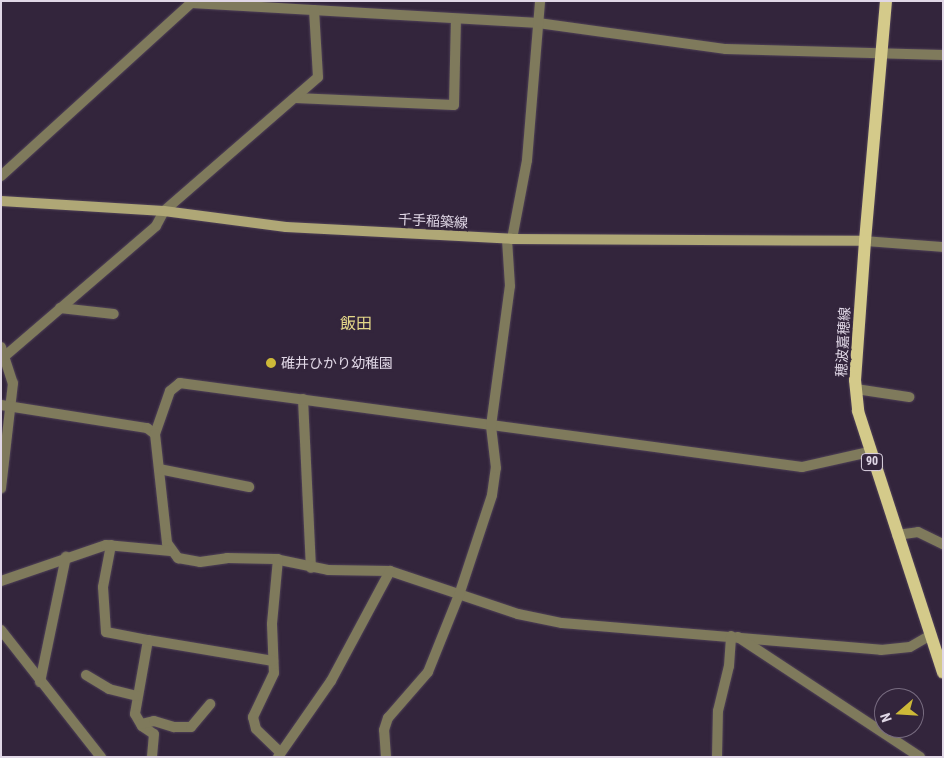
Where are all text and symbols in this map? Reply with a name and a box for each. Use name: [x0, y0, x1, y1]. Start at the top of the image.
street label: 千手稲築線: [398, 211, 468, 231]
street label: 穂波嘉穂線: [833, 307, 853, 377]
district label: 飯田: [340, 314, 372, 334]
place label: 碓井ひかり幼稚園: [281, 355, 393, 371]
marker: 碓井ひかり幼稚園: [265, 357, 277, 369]
road number: 90: [861, 452, 883, 472]
north arrow: [874, 688, 924, 738]
text: N: [877, 711, 895, 724]

